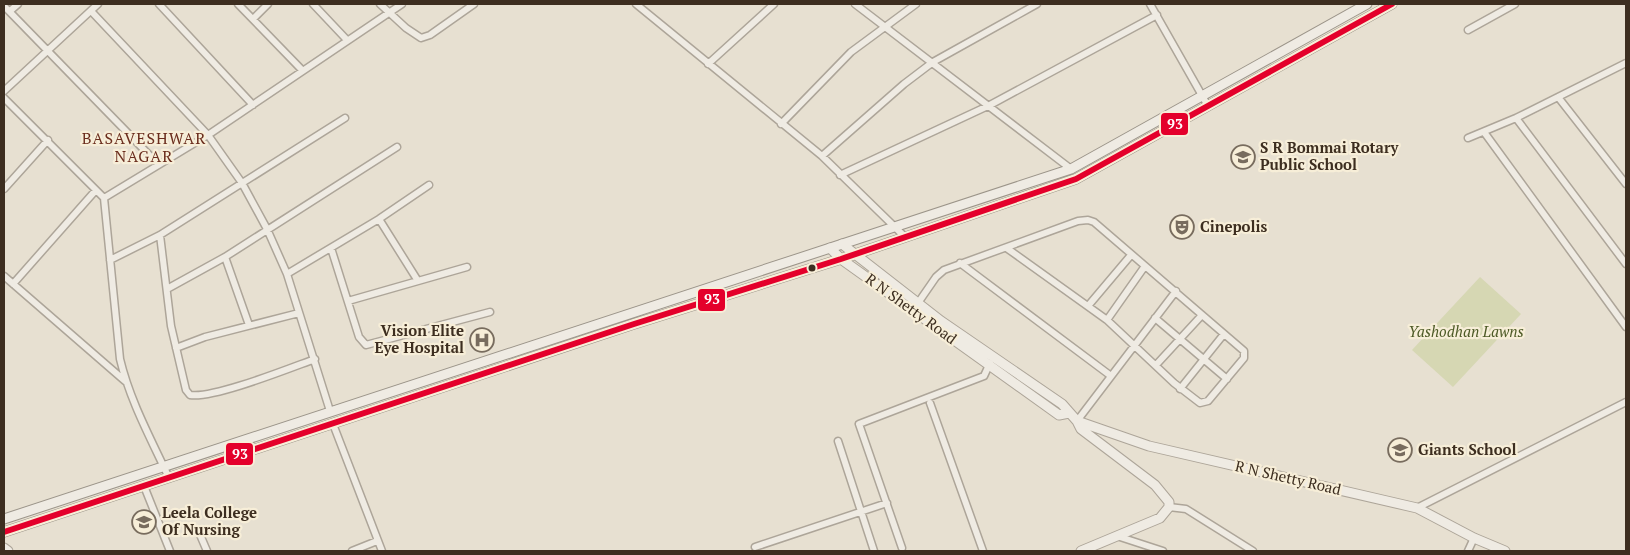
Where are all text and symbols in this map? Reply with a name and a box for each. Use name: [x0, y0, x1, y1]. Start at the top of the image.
line badge: 93: [1160, 112, 1189, 136]
text: 93: [1167, 114, 1183, 133]
district label: BASAVESHWAR NAGAR: [82, 127, 206, 167]
place label: S R Bommai Rotary Public School: [1260, 137, 1400, 174]
school or university icon: S R Bommai Rotary Public School: [1230, 144, 1256, 170]
theatre icon: Cinepolis: [1169, 214, 1195, 240]
place label: Cinepolis: [1200, 216, 1267, 236]
unlabelled marker: [807, 263, 817, 273]
street label: R N Shetty Road: [862, 268, 961, 348]
line badge: 93: [697, 288, 726, 312]
text: 93: [704, 289, 720, 308]
place label: Vision Elite Eye Hospital: [374, 320, 464, 357]
park label: Yashodhan Lawns: [1408, 321, 1524, 341]
hospital icon: Vision Elite Eye Hospital: [469, 327, 495, 353]
school or university icon: Giants School: [1387, 437, 1413, 463]
place label: Giants School: [1418, 439, 1516, 459]
line badge: 93: [225, 442, 254, 466]
text: 93: [232, 444, 248, 463]
street label: R N Shetty Road: [1233, 455, 1343, 499]
place label: Leela College Of Nursing: [162, 502, 257, 539]
school or university icon: Leela College Of Nursing: [131, 509, 157, 535]

